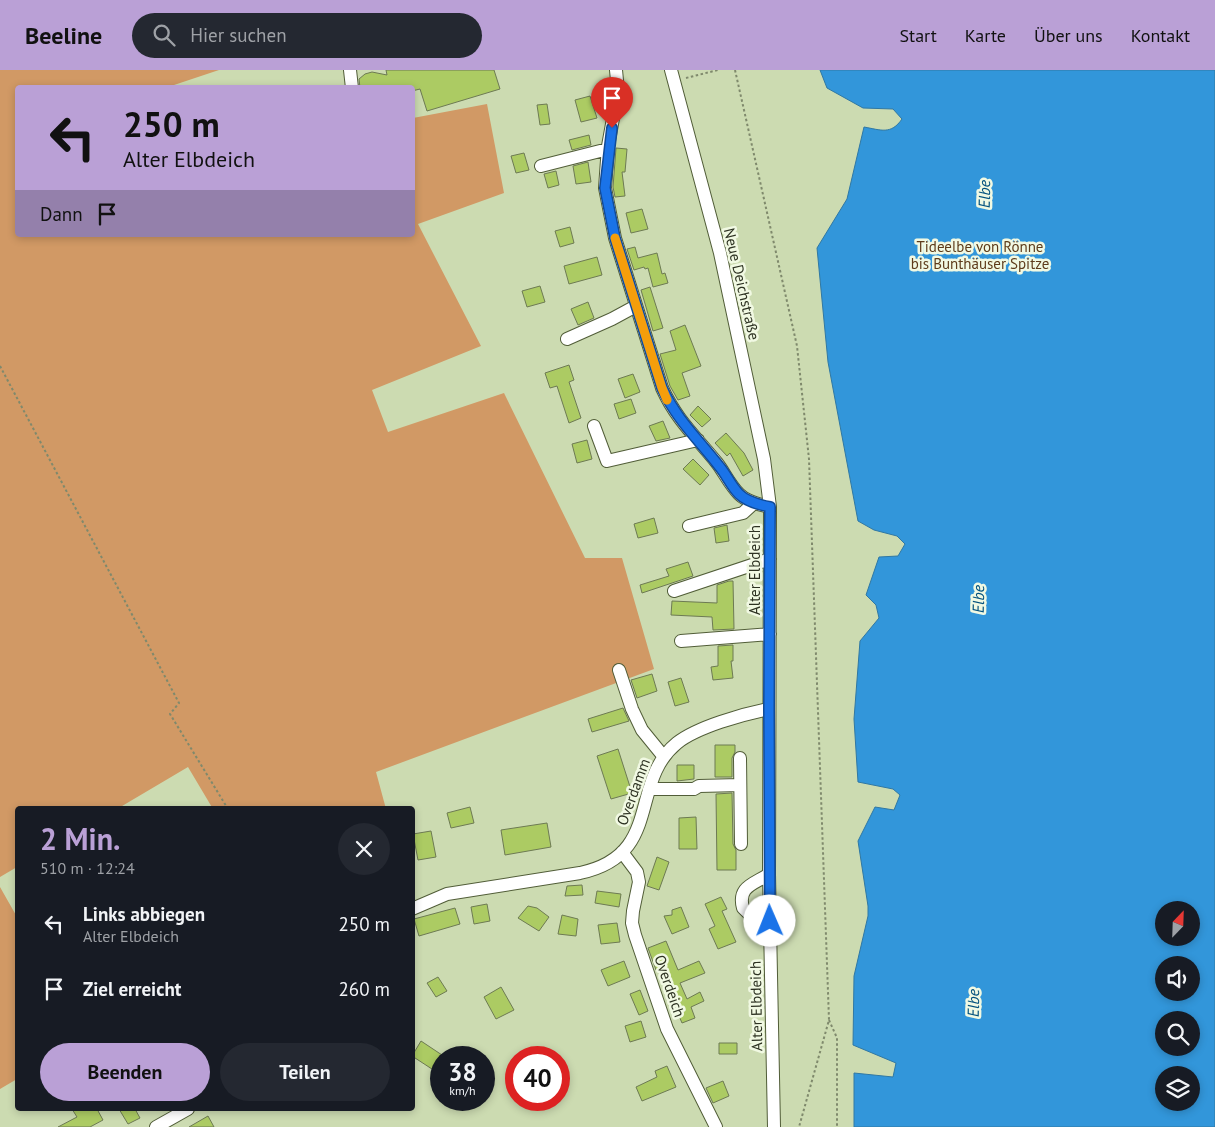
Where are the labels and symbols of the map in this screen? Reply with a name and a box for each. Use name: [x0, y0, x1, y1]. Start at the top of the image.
pin: [591, 77, 633, 128]
water label: Elbe: [974, 179, 994, 208]
street label: Neue Deichstraße: [720, 226, 764, 342]
park label: Tideelbe von Rönne bis Bunthäuser Spitze: [911, 237, 1049, 273]
street label: Alter Elbdeich: [745, 525, 764, 615]
water label: Elbe: [968, 584, 988, 613]
street label: Overdamm: [612, 756, 654, 828]
position arrow: [743, 894, 795, 946]
north arrow: [1155, 901, 1200, 946]
street label: Overdeich: [651, 952, 689, 1020]
street label: Alter Elbdeich: [746, 961, 766, 1051]
water label: Elbe: [963, 988, 983, 1017]
speed limit sign: 40: [505, 1046, 570, 1111]

